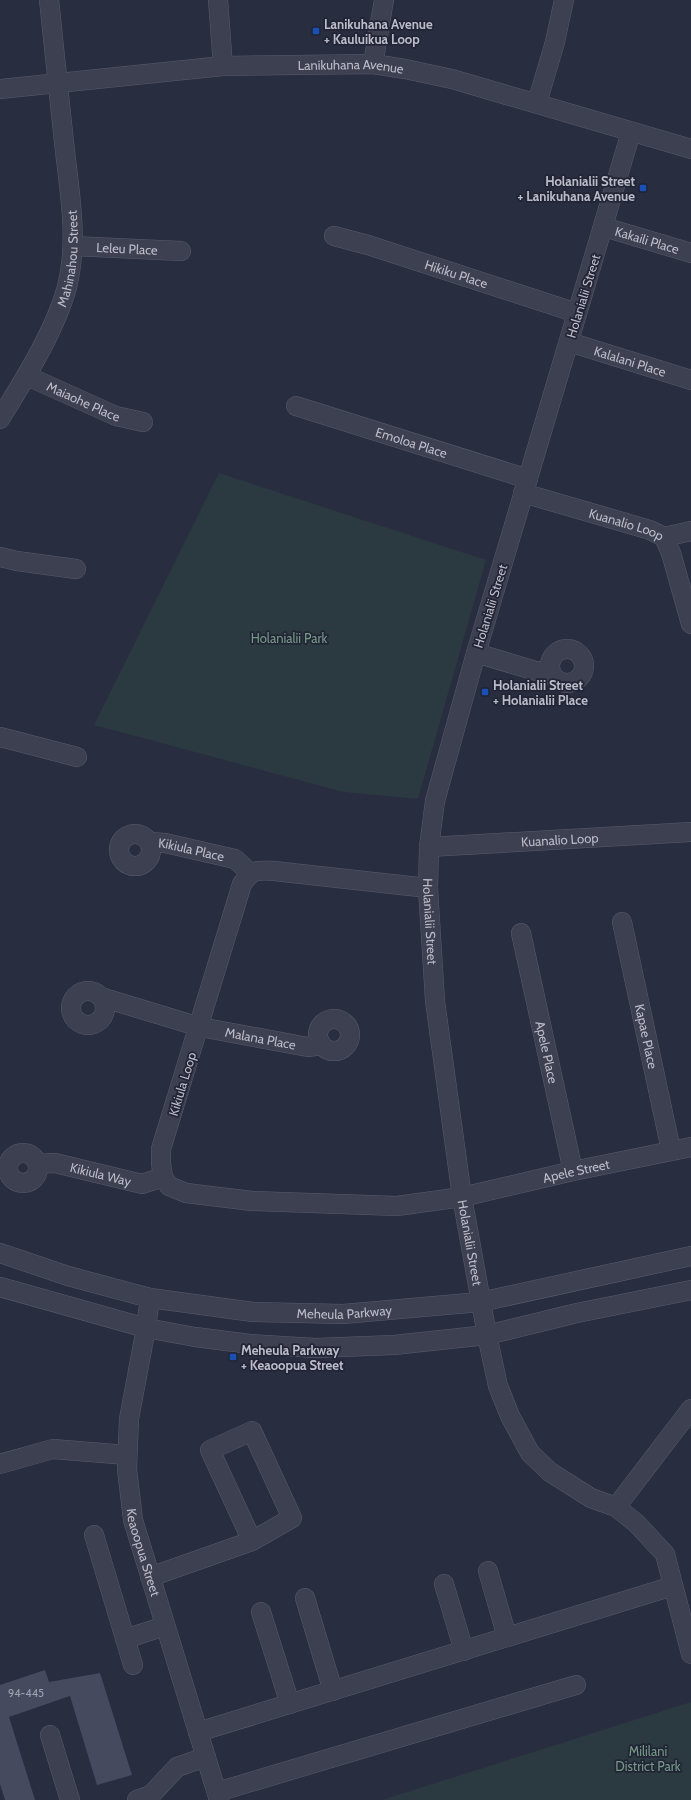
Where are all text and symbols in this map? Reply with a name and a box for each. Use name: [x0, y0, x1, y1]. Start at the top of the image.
place label: Lanikuhana Avenue + Kauluikua Loop: [324, 16, 433, 47]
marker: Lanikuhana Avenue + Kauluikua Loop: [311, 26, 321, 36]
street label: Lanikuhana Avenue: [297, 56, 405, 77]
place label: Holanialii Street + Lanikuhana Avenue: [518, 173, 636, 204]
marker: Holanialii Street + Lanikuhana Avenue: [638, 183, 648, 193]
street label: Mahinahou Street: [53, 209, 81, 309]
street label: Kakaili Place: [613, 223, 682, 257]
street label: Leleu Place: [96, 239, 158, 258]
street label: Holanialii Street: [563, 252, 603, 340]
street label: Hikiku Place: [423, 256, 490, 292]
street label: Kalalani Place: [592, 342, 668, 380]
street label: Maiaohe Place: [44, 378, 122, 425]
street label: Emoloa Place: [374, 424, 450, 461]
street label: Kuanalio Loop: [587, 505, 667, 544]
street label: Holanialii Street: [470, 562, 510, 650]
park label: Holanialii Park: [251, 630, 327, 646]
place label: Holanialii Street + Holanialii Place: [493, 677, 588, 708]
marker: Holanialii Street + Holanialii Place: [480, 687, 490, 697]
street label: Kuanalio Loop: [521, 829, 599, 850]
street label: Kikiula Place: [158, 835, 226, 864]
street label: Holanialii Street: [420, 878, 441, 966]
street label: Kapae Place: [632, 1003, 661, 1071]
street label: Apele Place: [532, 1019, 562, 1085]
street label: Malana Place: [224, 1024, 298, 1053]
street label: Kikiula Loop: [165, 1050, 199, 1118]
street label: Apele Street: [541, 1156, 612, 1186]
street label: Kikiula Way: [68, 1159, 133, 1189]
street label: Holanialii Street: [455, 1199, 486, 1287]
street label: Meheula Parkway: [297, 1302, 393, 1322]
place label: Meheula Parkway + Keaoopua Street: [241, 1342, 344, 1373]
marker: Meheula Parkway + Keaoopua Street: [228, 1352, 238, 1362]
street label: Keaoopua Street: [124, 1507, 164, 1599]
house number: 94-445: [8, 1686, 44, 1700]
park label: Mililani District Park: [615, 1743, 681, 1774]

